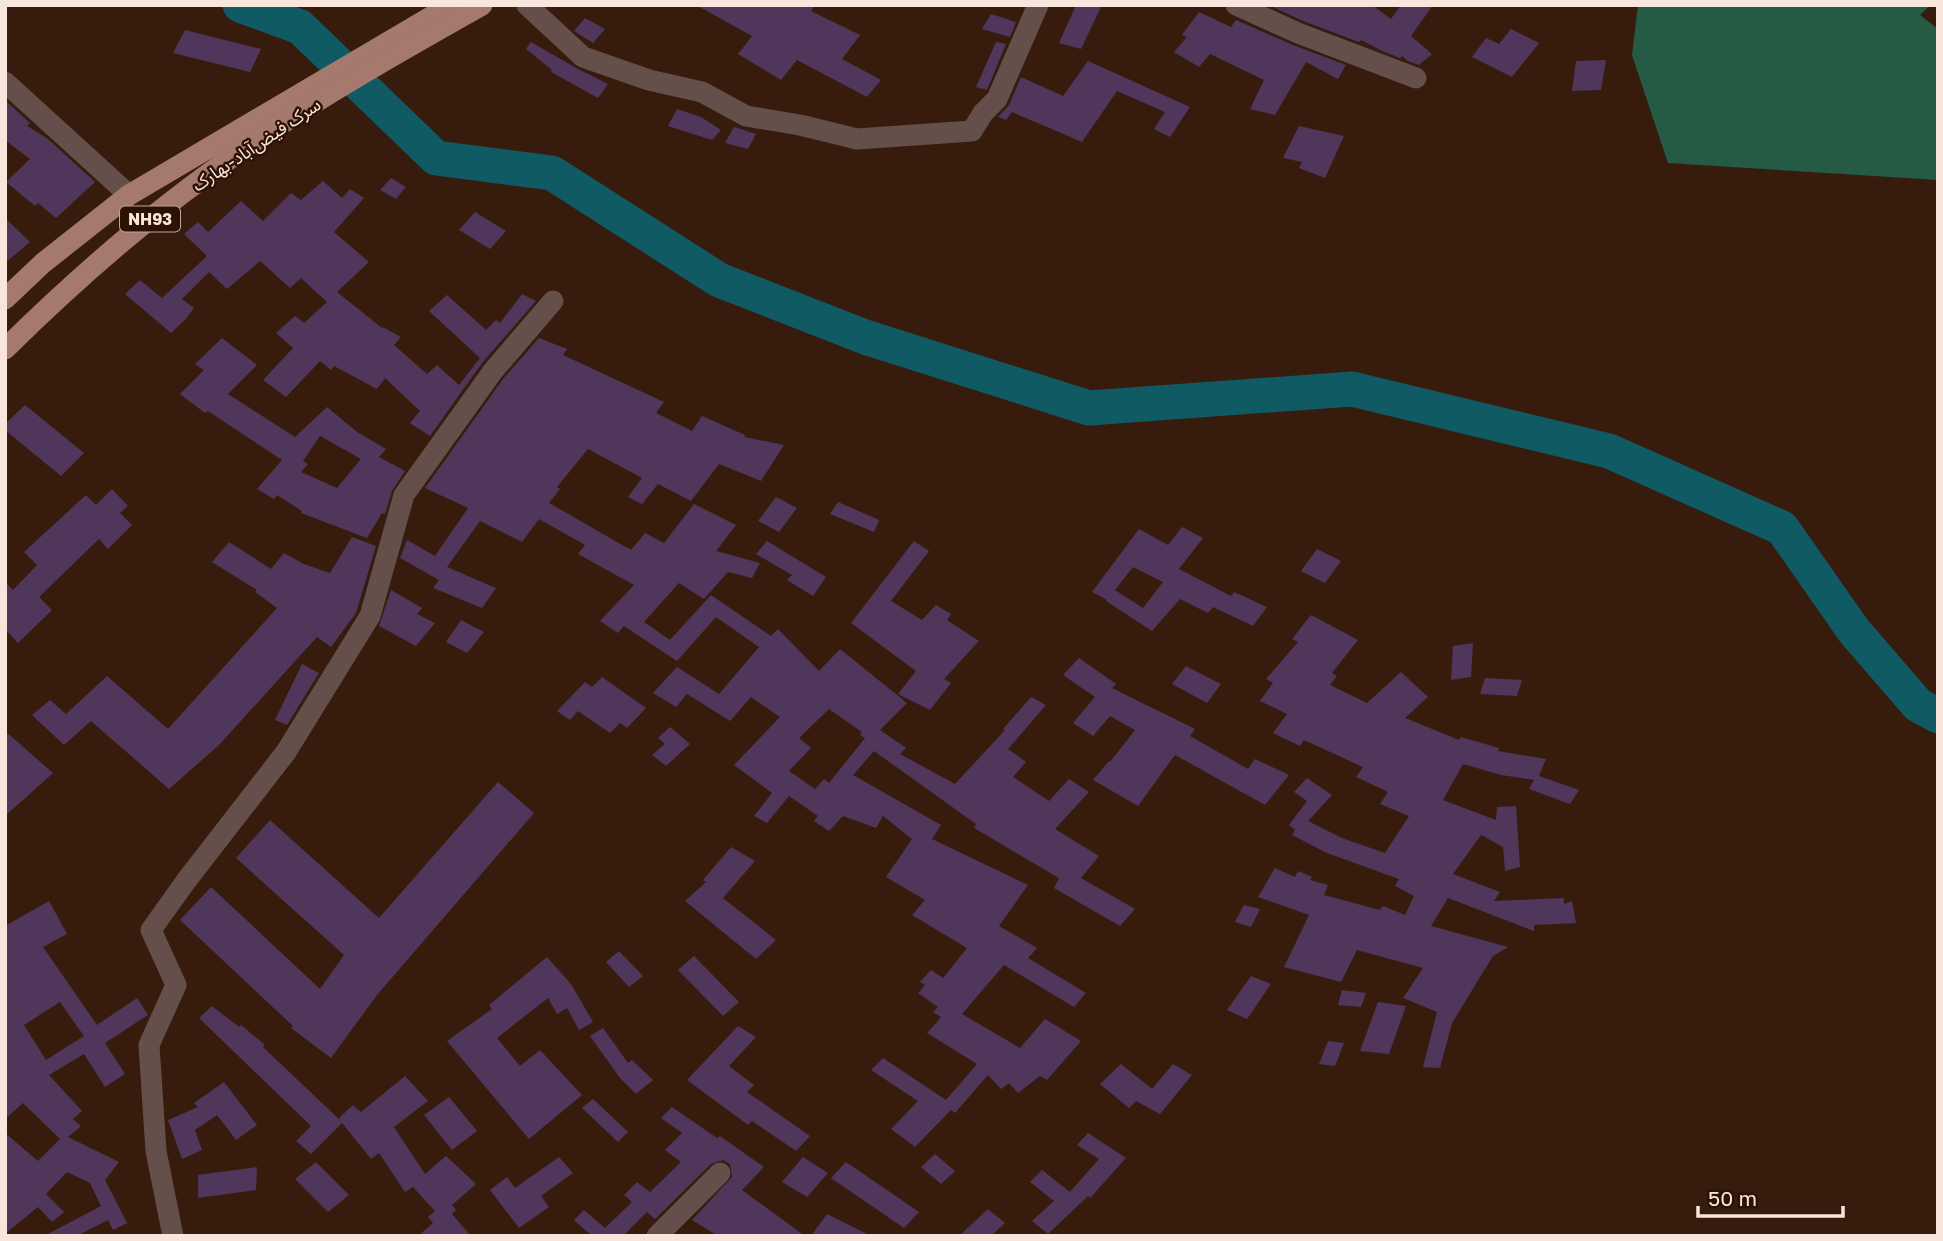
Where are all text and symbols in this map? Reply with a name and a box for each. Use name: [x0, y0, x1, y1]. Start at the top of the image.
street label: سرک فیض‌آباد-بهارک: [187, 93, 325, 196]
road number: NH93: [120, 206, 180, 232]
scale bar: [1698, 1174, 1843, 1218]
text: 50 m: [1708, 1185, 1757, 1211]

